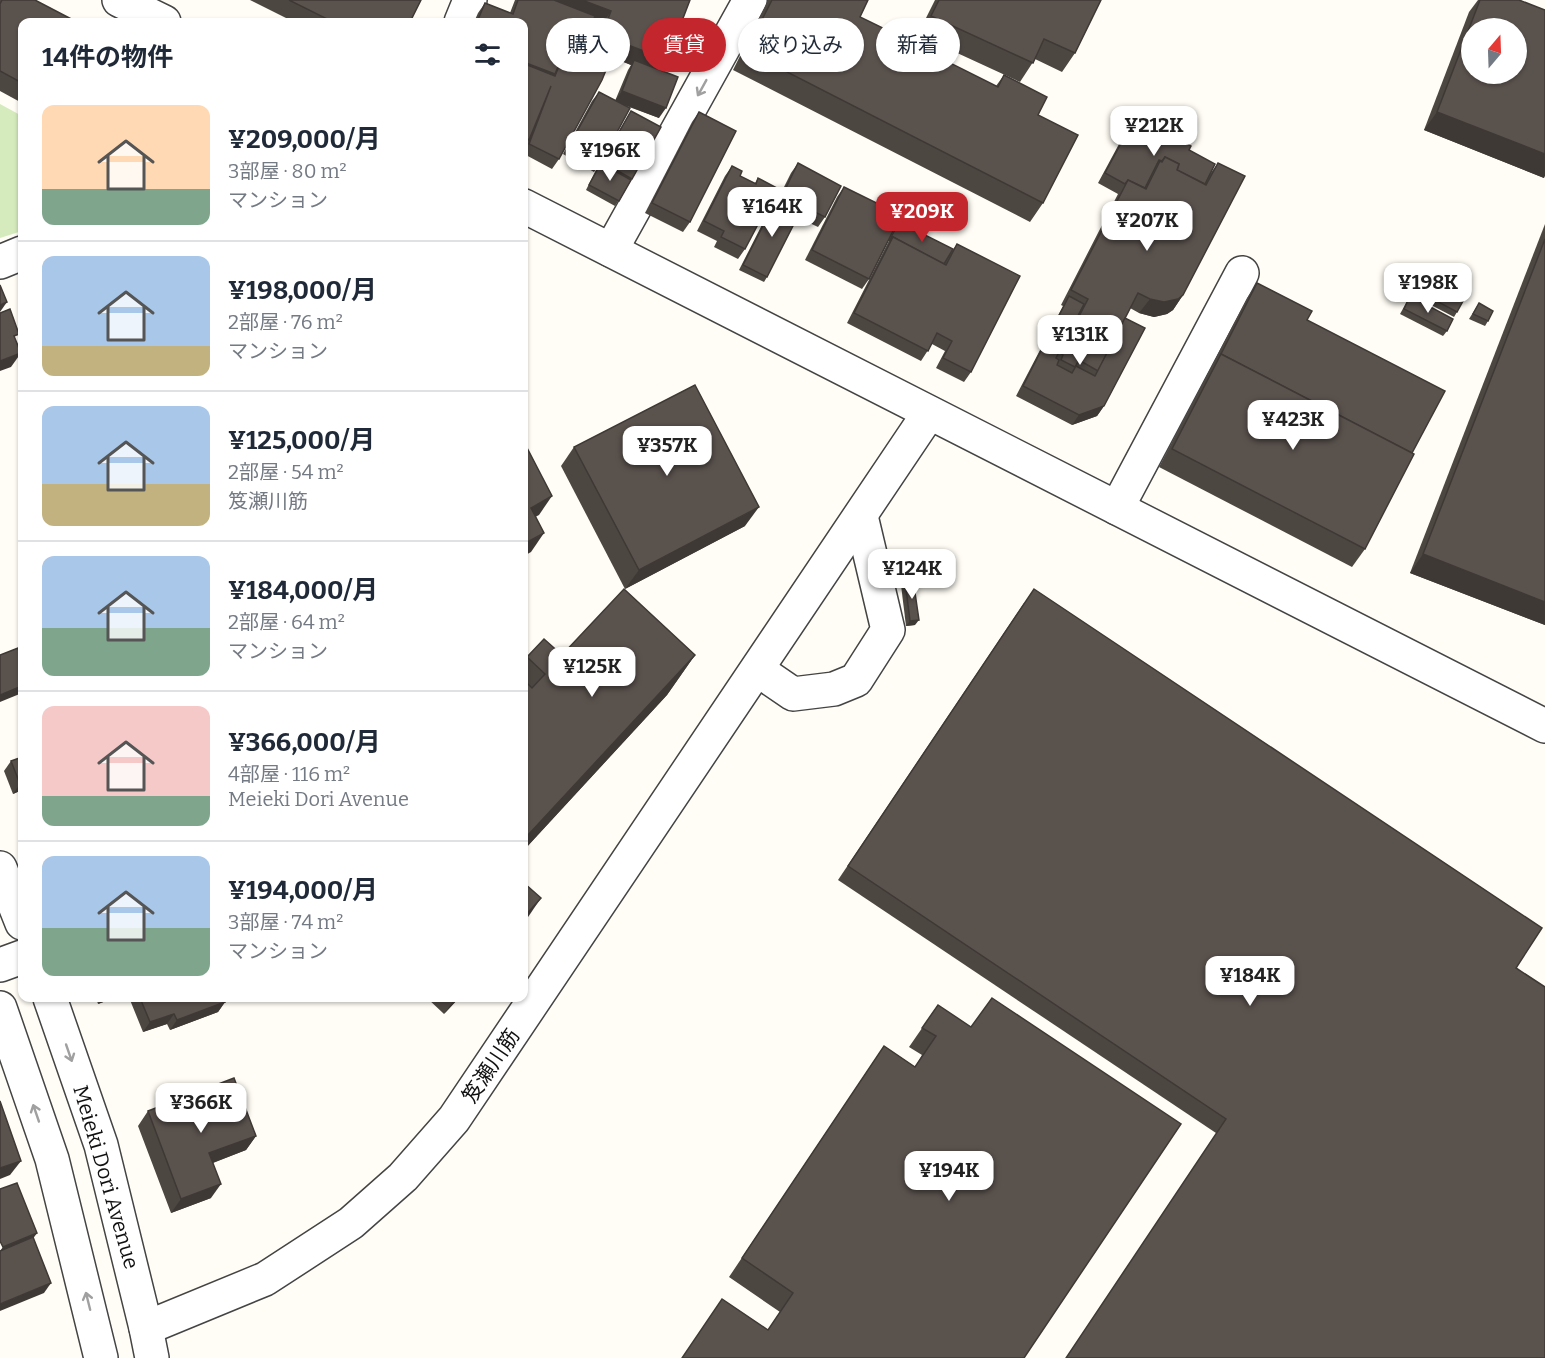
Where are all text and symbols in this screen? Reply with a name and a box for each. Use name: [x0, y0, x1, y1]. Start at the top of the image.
chip: 購入: [546, 18, 630, 72]
chip: 賃貸: [642, 18, 726, 72]
chip: 絞り込み: [738, 18, 864, 72]
chip: 新着: [876, 18, 960, 72]
north arrow: [1461, 18, 1527, 84]
map controls: [1461, 18, 1527, 84]
icon: filters: [471, 38, 504, 71]
text: 14件の物件: [42, 42, 173, 73]
one-way arrow: [695, 79, 707, 96]
pin: ¥212K: [1112, 106, 1196, 157]
text: ¥212K: [1124, 113, 1184, 137]
text: ¥209,000/月: [228, 124, 381, 155]
icon: home: [90, 129, 162, 201]
pin: ¥196K: [568, 131, 652, 182]
text: ¥196K: [580, 138, 640, 162]
text: 3部屋 · 80 m²: [228, 159, 347, 183]
pin: ¥164K: [730, 187, 814, 238]
text: マンション: [228, 188, 328, 212]
pin: ¥209K: [880, 192, 964, 243]
text: ¥164K: [741, 194, 803, 218]
text: ¥209K: [890, 199, 954, 223]
pin: ¥207K: [1105, 201, 1189, 252]
text: ¥207K: [1116, 208, 1178, 232]
pin: ¥198K: [1386, 263, 1470, 314]
text: ¥198K: [1398, 270, 1458, 294]
text: ¥198,000/月: [228, 275, 377, 306]
icon: home: [90, 280, 162, 352]
text: 2部屋 · 76 m²: [228, 310, 343, 334]
pin: ¥131K: [1038, 315, 1122, 366]
text: ¥131K: [1051, 322, 1109, 346]
text: マンション: [228, 339, 328, 363]
pin: ¥423K: [1251, 400, 1335, 451]
text: ¥423K: [1262, 407, 1324, 431]
text: ¥125,000/月: [228, 425, 375, 456]
pin: ¥357K: [625, 426, 709, 477]
icon: home: [90, 430, 162, 502]
text: ¥357K: [637, 433, 697, 457]
text: 2部屋 · 54 m²: [228, 460, 344, 484]
text: 笈瀬川筋: [228, 489, 308, 513]
pin: ¥124K: [870, 549, 954, 600]
text: ¥124K: [882, 556, 942, 580]
text: ¥184,000/月: [228, 575, 378, 606]
icon: home: [90, 580, 162, 652]
text: 2部屋 · 64 m²: [228, 610, 345, 634]
text: マンション: [228, 639, 328, 663]
pin: ¥125K: [550, 647, 634, 698]
text: ¥125K: [562, 654, 622, 678]
text: ¥366,000/月: [228, 727, 381, 758]
icon: home: [90, 730, 162, 802]
text: 4部屋 · 116 m²: [228, 762, 350, 786]
text: Meieki Dori Avenue: [228, 787, 409, 811]
text: ¥194,000/月: [228, 875, 378, 906]
icon: home: [90, 880, 162, 952]
text: 3部屋 · 74 m²: [228, 910, 343, 934]
text: マンション: [228, 939, 328, 963]
pin: ¥184K: [1208, 956, 1292, 1007]
text: ¥184K: [1219, 963, 1281, 987]
street label: 笈瀬川筋: [457, 1024, 525, 1108]
one-way arrow: [65, 1043, 76, 1062]
street label: Meieki Dori Avenue: [67, 1082, 145, 1272]
pin: ¥366K: [159, 1083, 243, 1134]
text: ¥366K: [170, 1090, 232, 1114]
one-way arrow: [30, 1104, 41, 1123]
pin: ¥194K: [907, 1151, 991, 1202]
text: ¥194K: [919, 1158, 979, 1182]
one-way arrow: [81, 1292, 93, 1311]

